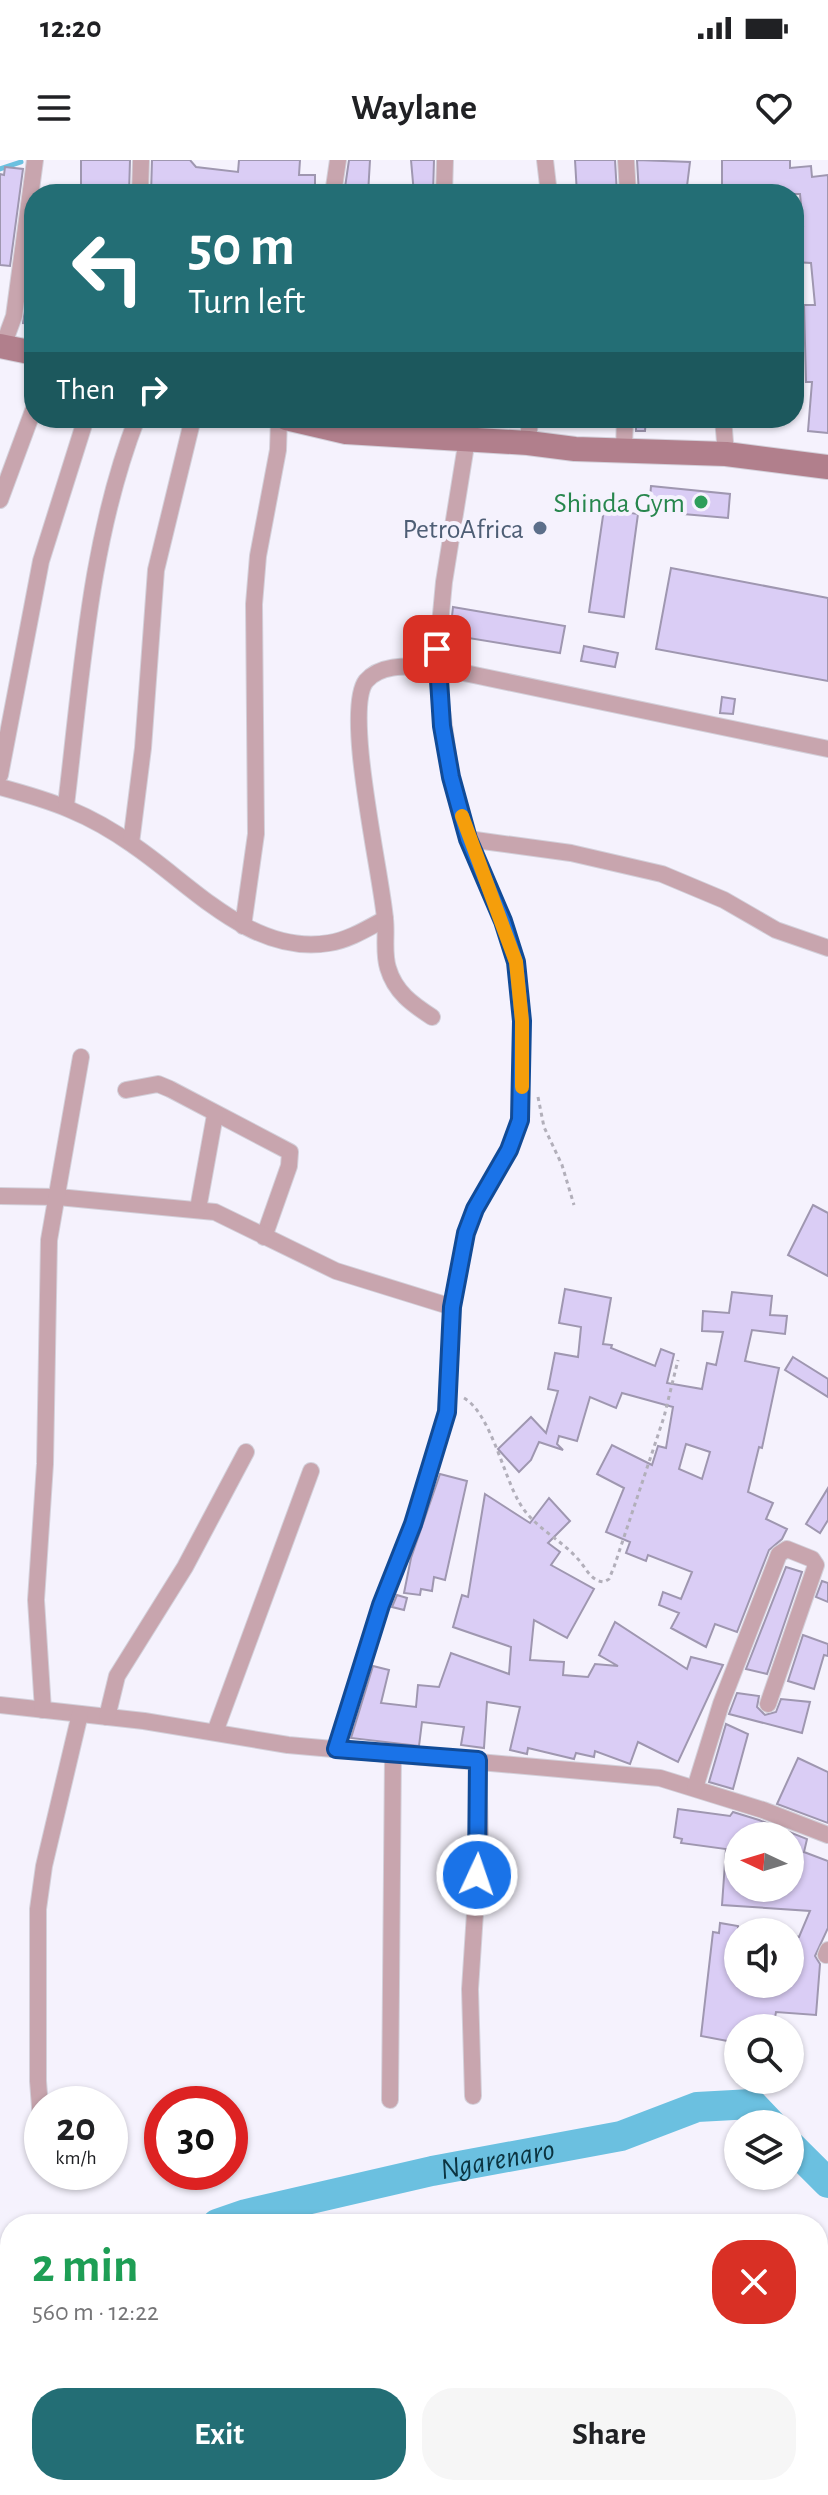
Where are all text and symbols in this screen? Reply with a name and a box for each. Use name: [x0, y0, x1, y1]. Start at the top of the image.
text: 12:20: [40, 13, 102, 43]
icon: menu: [32, 86, 76, 130]
icon: heart: [752, 86, 796, 130]
text: Waylane: [351, 90, 477, 126]
icon: left: [56, 216, 160, 320]
text: 50 m: [188, 219, 295, 275]
text: Turn left: [188, 284, 305, 320]
icon: right: [131, 368, 175, 412]
text: Then: [56, 375, 115, 405]
place label: Shinda Gym: [554, 490, 685, 518]
marker: Shinda Gym: [692, 493, 710, 511]
place label: PetroAfrica: [403, 516, 524, 544]
marker: PetroAfrica: [531, 519, 549, 537]
pin: [403, 615, 471, 683]
icon: arrive: [415, 627, 459, 671]
north arrow: [724, 1822, 804, 1902]
map controls: [724, 1822, 804, 2190]
position arrow: [435, 1833, 519, 1917]
button: sound: [724, 1918, 804, 1998]
button: search: [724, 2014, 804, 2094]
speed limit sign: 30: [144, 2086, 248, 2190]
text: 20: [56, 2108, 96, 2148]
button: layers: [724, 2110, 804, 2190]
water label: Ngarenaro: [438, 2135, 557, 2185]
text: km/h: [55, 2148, 97, 2168]
button: close: [712, 2240, 796, 2324]
text: 2 min: [32, 2243, 139, 2291]
text: 560 m · 12:22: [32, 2299, 159, 2325]
button: Exit: [32, 2388, 406, 2480]
button: Share: [422, 2388, 796, 2480]

